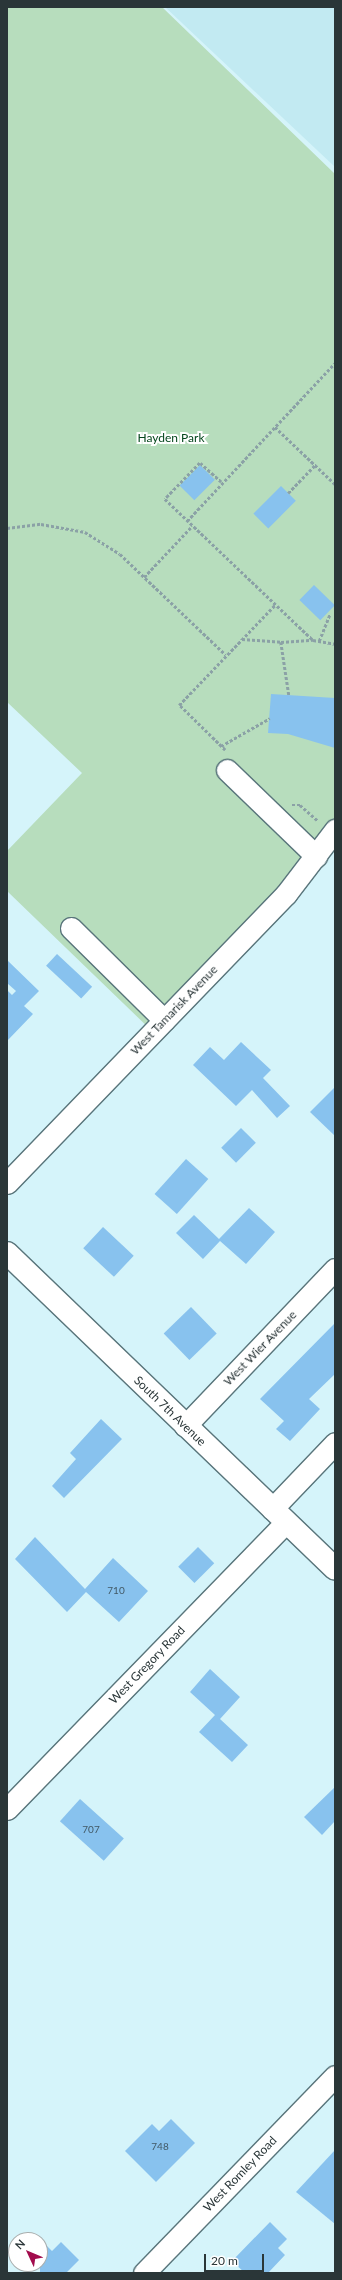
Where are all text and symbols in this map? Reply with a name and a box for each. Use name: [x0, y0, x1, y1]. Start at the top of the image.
park label: Hayden Park: [137, 431, 205, 445]
street label: West Tamarisk Avenue: [127, 962, 221, 1058]
street label: West Wier Avenue: [220, 1307, 300, 1389]
street label: South 7th Avenue: [131, 1373, 209, 1449]
house number: 710: [107, 1585, 125, 1597]
street label: West Gregory Road: [106, 1623, 188, 1707]
house number: 707: [82, 1824, 100, 1836]
street label: West Romley Road: [200, 2133, 280, 2215]
house number: 748: [151, 2141, 169, 2153]
north arrow: [8, 2232, 48, 2272]
text: N: [12, 2236, 27, 2252]
scale bar: [206, 2246, 266, 2272]
text: 20 m: [211, 2253, 238, 2268]

